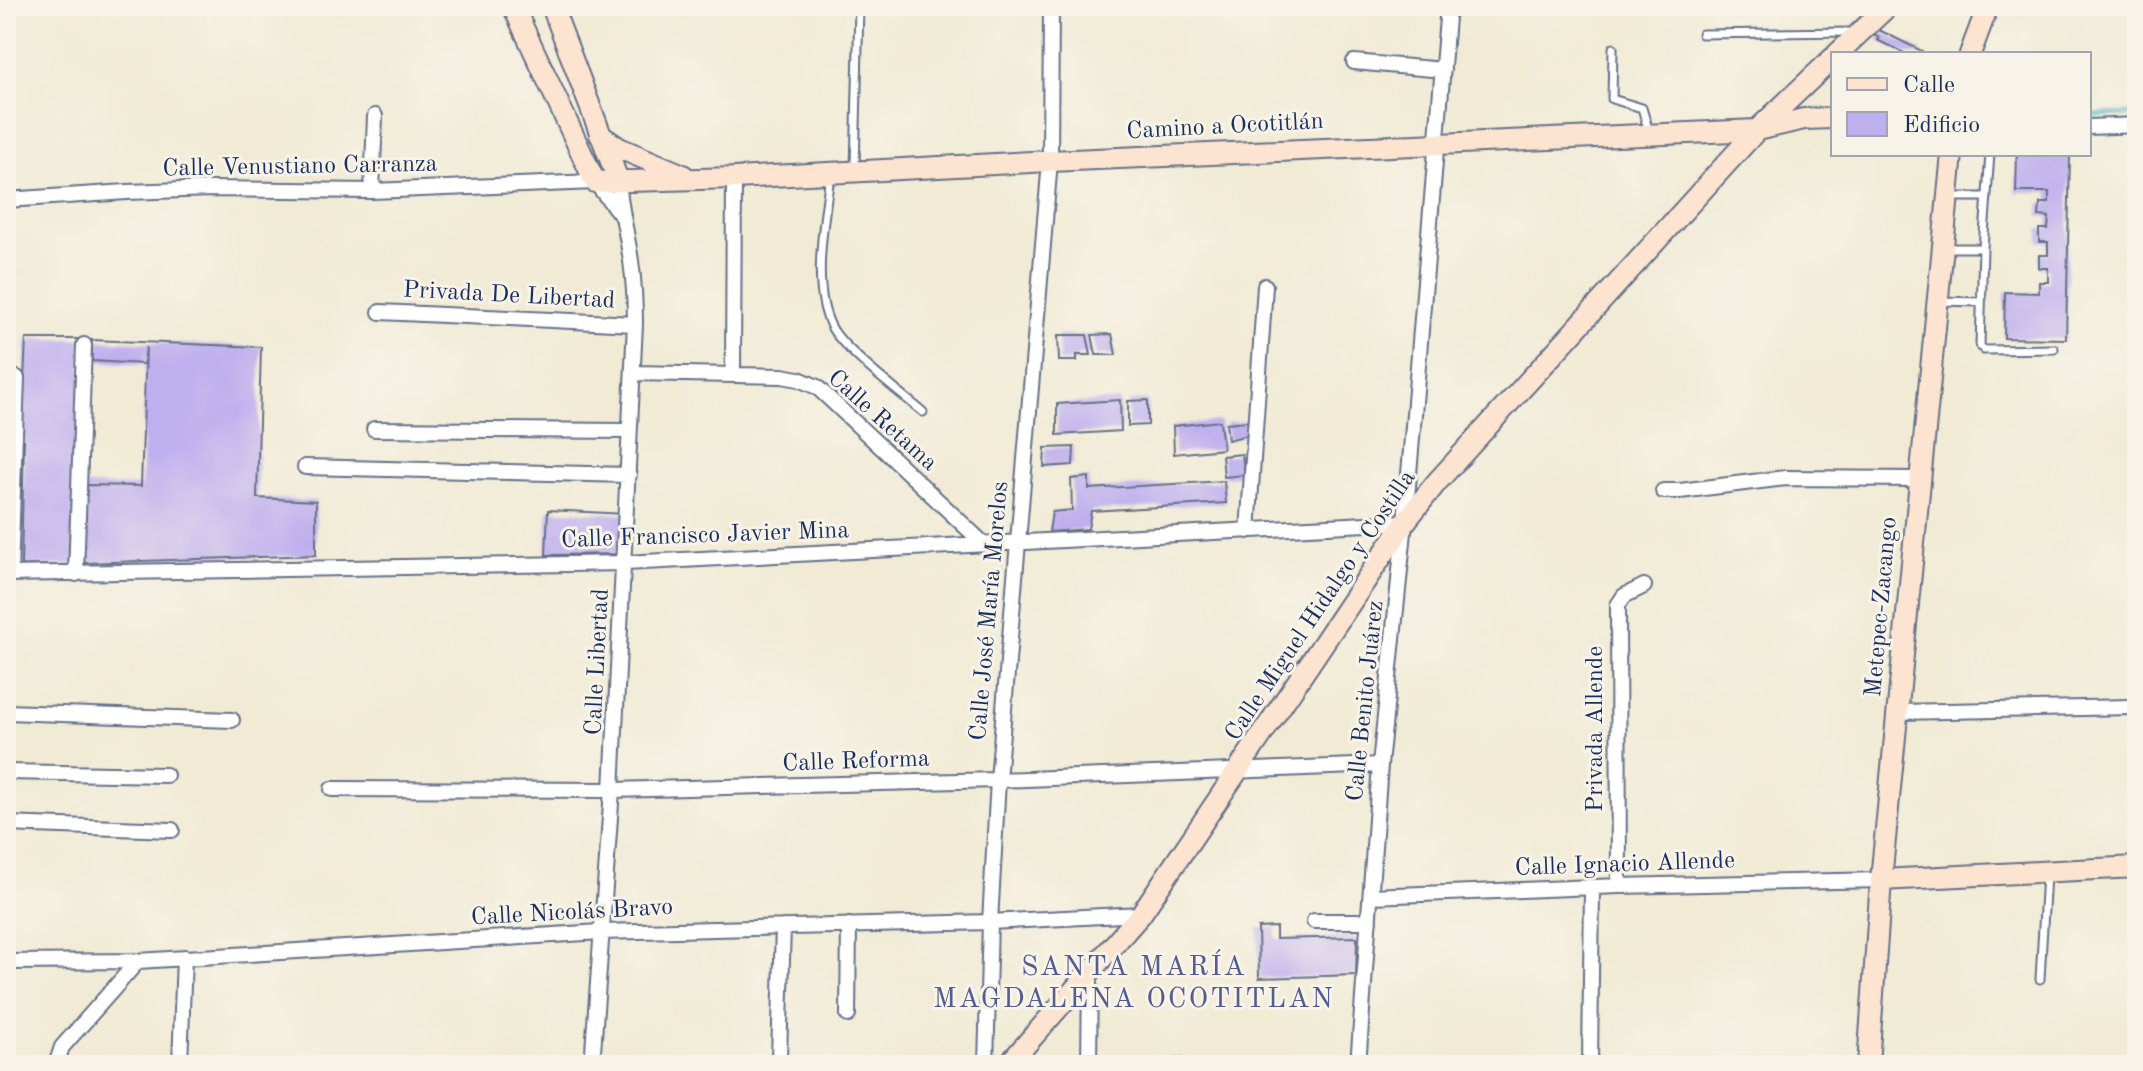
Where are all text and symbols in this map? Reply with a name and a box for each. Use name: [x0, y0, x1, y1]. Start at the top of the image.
legend: [1831, 52, 2091, 156]
text: Calle: [1903, 74, 1955, 98]
street label: Camino a Ocotitlán: [1126, 110, 1324, 144]
text: Edificio: [1903, 114, 1980, 138]
street label: Calle Venustiano Carranza: [162, 153, 438, 181]
street label: Privada De Libertad: [402, 278, 616, 314]
street label: Calle Retama: [823, 366, 941, 476]
street label: Calle Miguel Hidalgo y Costilla: [1221, 466, 1421, 746]
street label: Calle José María Morelos: [967, 480, 1013, 742]
street label: Metepec-Zacango: [1862, 516, 1902, 698]
street label: Calle Francisco Javier Mina: [561, 519, 850, 553]
street label: Calle Libertad: [582, 588, 614, 736]
street label: Calle Benito Juárez: [1344, 599, 1388, 803]
street label: Privada Allende: [1584, 646, 1608, 812]
street label: Calle Reforma: [782, 747, 930, 777]
street label: Calle Ignacio Allende: [1514, 849, 1736, 881]
street label: Calle Nicolás Bravo: [470, 896, 674, 930]
district label: SANTA MARÍA MAGDALENA OCOTITLAN: [933, 949, 1335, 1014]

